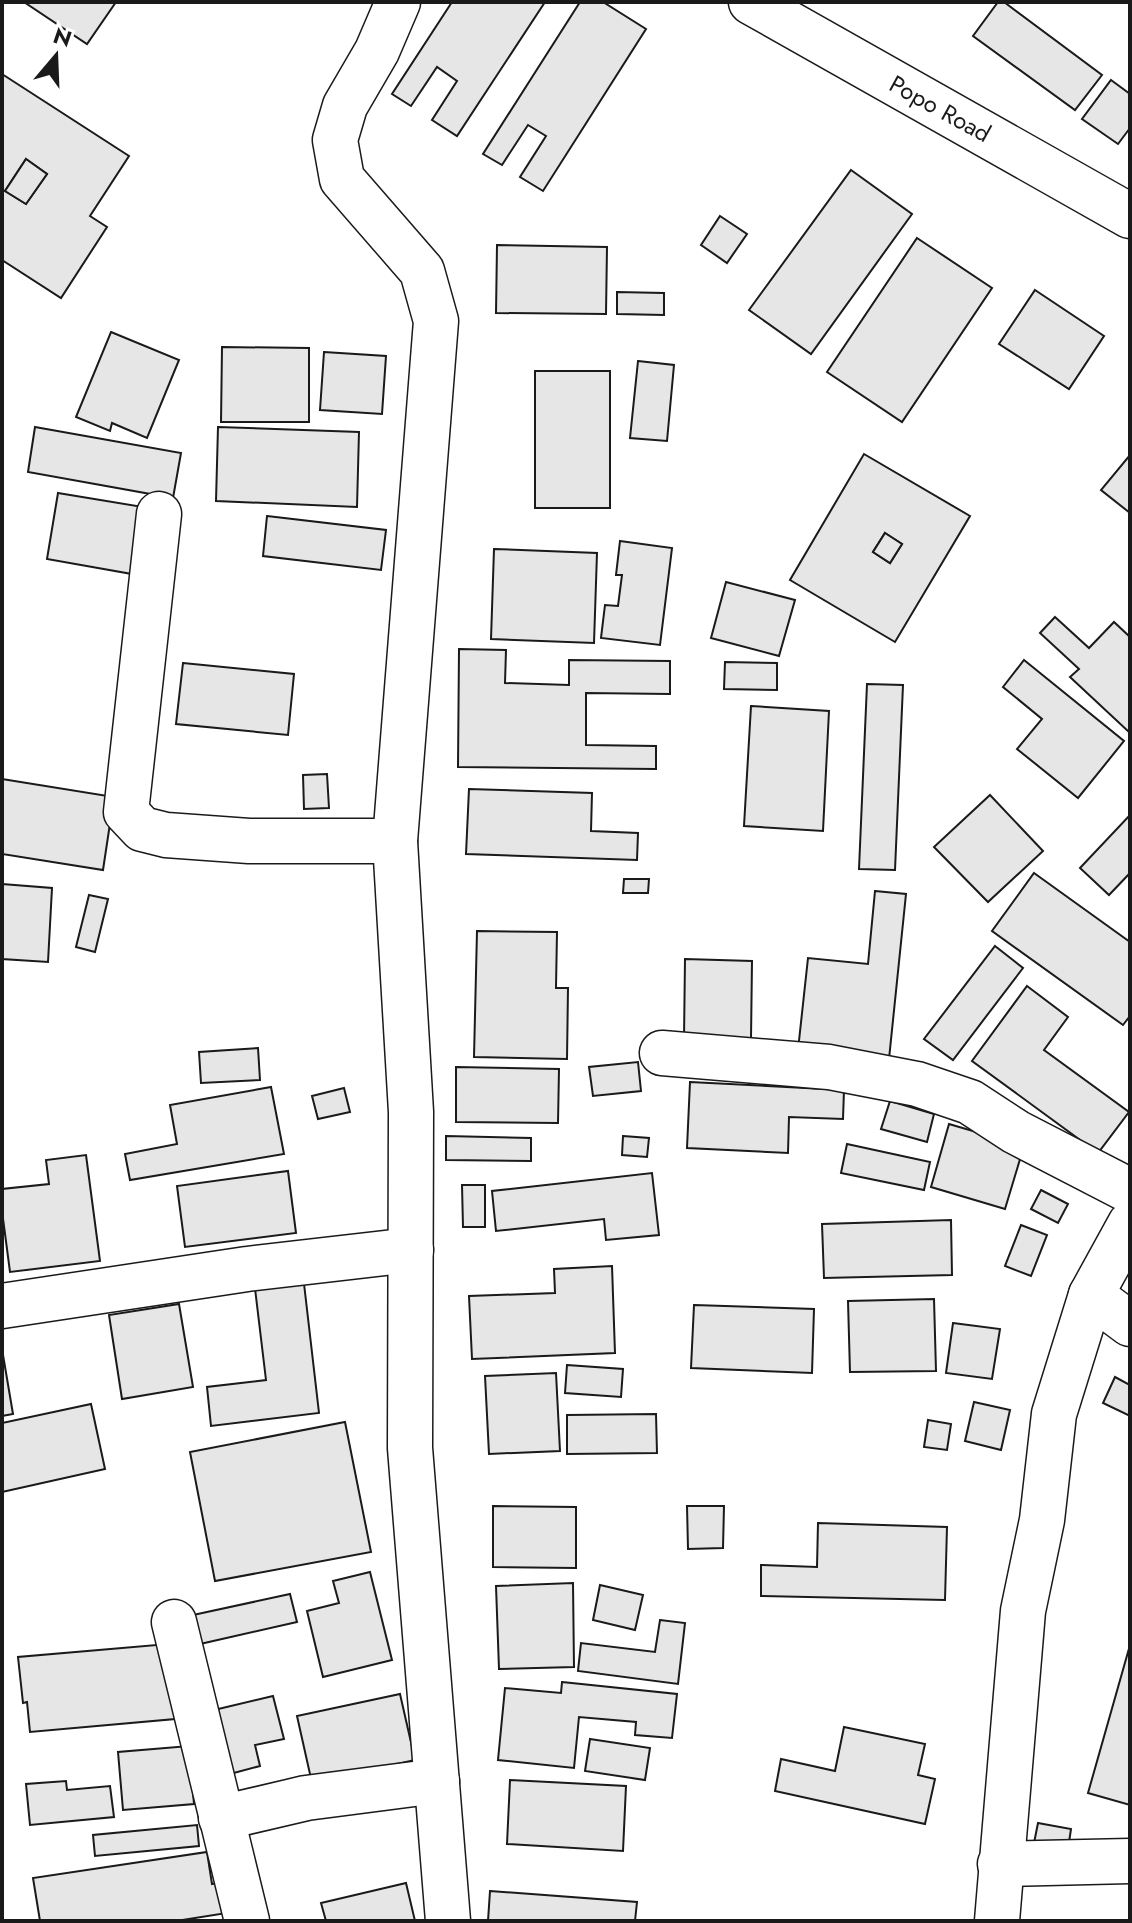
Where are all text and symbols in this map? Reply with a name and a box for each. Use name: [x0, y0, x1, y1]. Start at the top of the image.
north arrow: [16, 16, 96, 96]
text: N: [49, 19, 76, 55]
street label: Popo Road: [883, 66, 997, 151]

